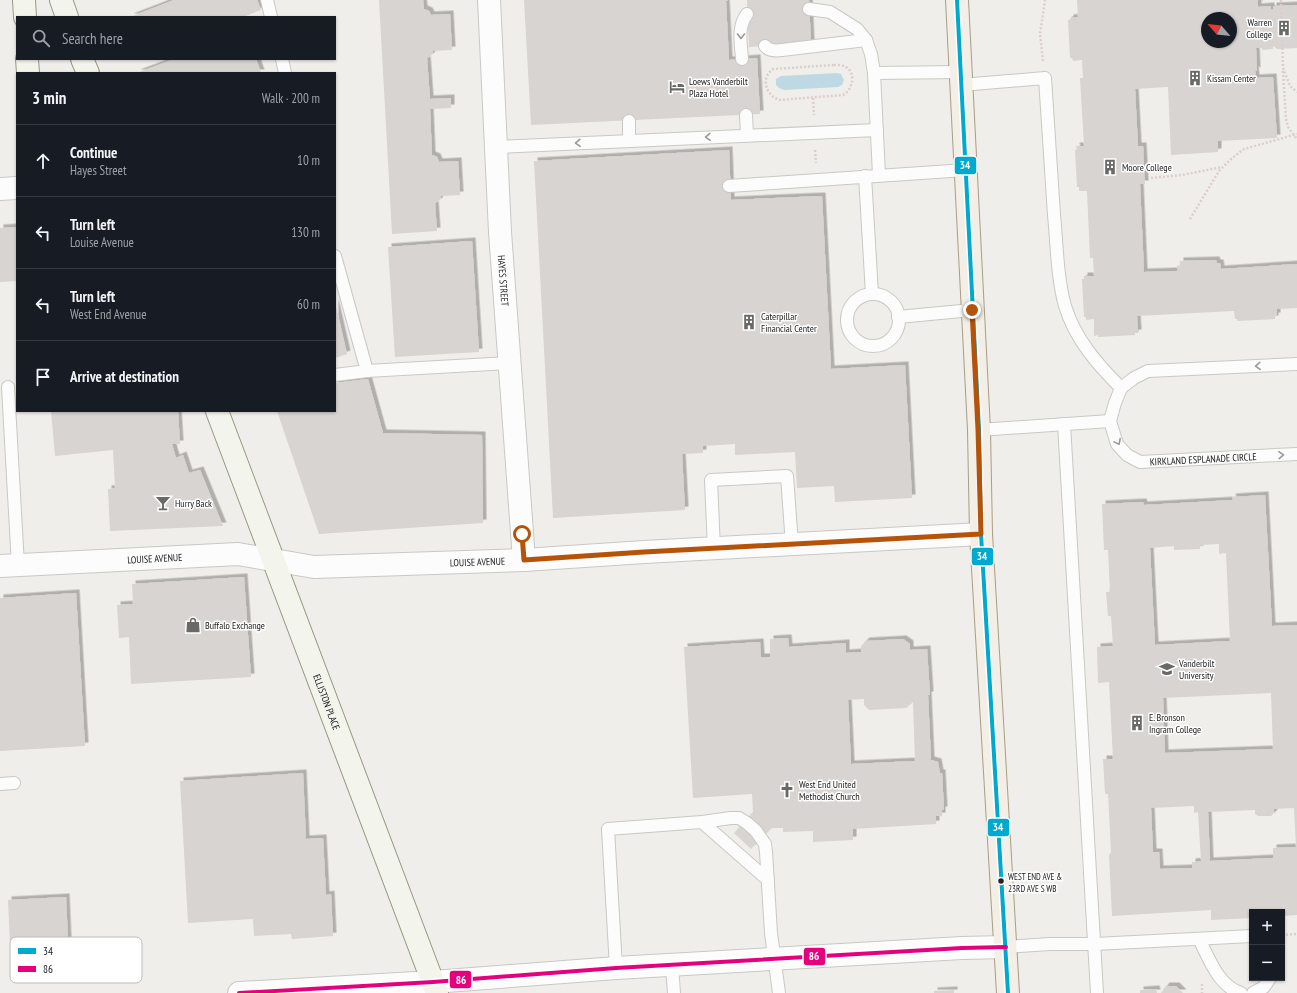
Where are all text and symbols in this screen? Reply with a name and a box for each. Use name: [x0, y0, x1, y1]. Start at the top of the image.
north arrow: [1201, 12, 1237, 48]
search box: [16, 16, 336, 60]
place label: Warren College: [1246, 16, 1272, 41]
building icon: Warren College: [1275, 19, 1293, 37]
icon: search: [30, 27, 52, 49]
text: Search here: [62, 29, 123, 48]
one-way arrow: [737, 33, 745, 39]
building icon: Kissam Center: [1186, 69, 1204, 87]
place label: Kissam Center: [1207, 72, 1256, 85]
place label: Loews Vanderbilt Plaza Hotel: [689, 75, 748, 100]
hotel icon: Loews Vanderbilt Plaza Hotel: [668, 78, 686, 96]
text: 3 min: [32, 87, 66, 109]
text: Walk · 200 m: [262, 90, 320, 107]
one-way arrow: [705, 133, 711, 142]
one-way arrow: [575, 139, 581, 148]
text: Continue: [70, 143, 117, 162]
icon: ahead: [32, 150, 54, 172]
text: 10 m: [297, 152, 320, 169]
line badge: 34: [954, 156, 977, 175]
text: 34: [960, 158, 971, 172]
building icon: Moore College: [1101, 158, 1119, 176]
place label: Moore College: [1122, 161, 1172, 174]
text: Hayes Street: [70, 162, 127, 179]
text: Turn left: [70, 215, 115, 234]
icon: left: [32, 222, 54, 244]
text: 130 m: [291, 224, 320, 241]
text: Louise Avenue: [70, 234, 134, 251]
street label: HAYES STREET: [495, 254, 512, 307]
text: Turn left: [70, 287, 115, 306]
icon: left: [32, 294, 54, 316]
text: 60 m: [297, 296, 320, 313]
route end: [963, 301, 981, 319]
text: West End Avenue: [70, 306, 147, 323]
place label: Caterpillar Financial Center: [761, 310, 817, 335]
building icon: Caterpillar Financial Center: [740, 313, 758, 331]
one-way arrow: [1255, 361, 1261, 370]
icon: arrive: [32, 366, 54, 388]
text: Arrive at destination: [70, 367, 179, 386]
one-way arrow: [1113, 438, 1121, 445]
street label: KIRKLAND ESPLANADE CIRCLE: [1149, 450, 1257, 468]
one-way arrow: [1278, 451, 1284, 459]
bar icon: Hurry Back: [154, 494, 172, 512]
place label: Hurry Back: [175, 497, 212, 510]
route start: [513, 525, 531, 543]
line badge: 34: [971, 547, 994, 566]
text: 34: [977, 549, 988, 563]
street label: LOUISE AVENUE: [127, 550, 183, 566]
street label: LOUISE AVENUE: [450, 554, 505, 569]
shop icon: Buffalo Exchange: [184, 616, 202, 634]
place label: Buffalo Exchange: [205, 619, 265, 632]
place label: Vanderbilt University: [1178, 657, 1215, 682]
school or university icon: Vanderbilt University: [1158, 660, 1176, 678]
street label: ELLISTON PLACE: [311, 672, 343, 732]
place label: E. Bronson Ingram College: [1149, 711, 1201, 736]
building icon: E. Bronson Ingram College: [1128, 714, 1146, 732]
place label: West End United Methodist Church: [799, 778, 860, 803]
church icon: West End United Methodist Church: [778, 781, 796, 799]
line badge: 34: [987, 818, 1010, 837]
text: 34: [993, 820, 1004, 834]
place label: WEST END AVE & 23RD AVE S WB: [1008, 871, 1062, 894]
marker: WEST END AVE & 23RD AVE S WB: [996, 876, 1006, 886]
map controls: [1249, 909, 1285, 981]
button: +: [1249, 909, 1285, 945]
legend: [10, 937, 142, 983]
text: 34: [43, 944, 53, 958]
button: −: [1249, 945, 1285, 981]
line badge: 86: [803, 947, 826, 966]
text: 86: [809, 949, 819, 963]
text: 86: [43, 962, 53, 976]
line badge: 86: [449, 970, 472, 989]
text: 86: [456, 973, 466, 987]

